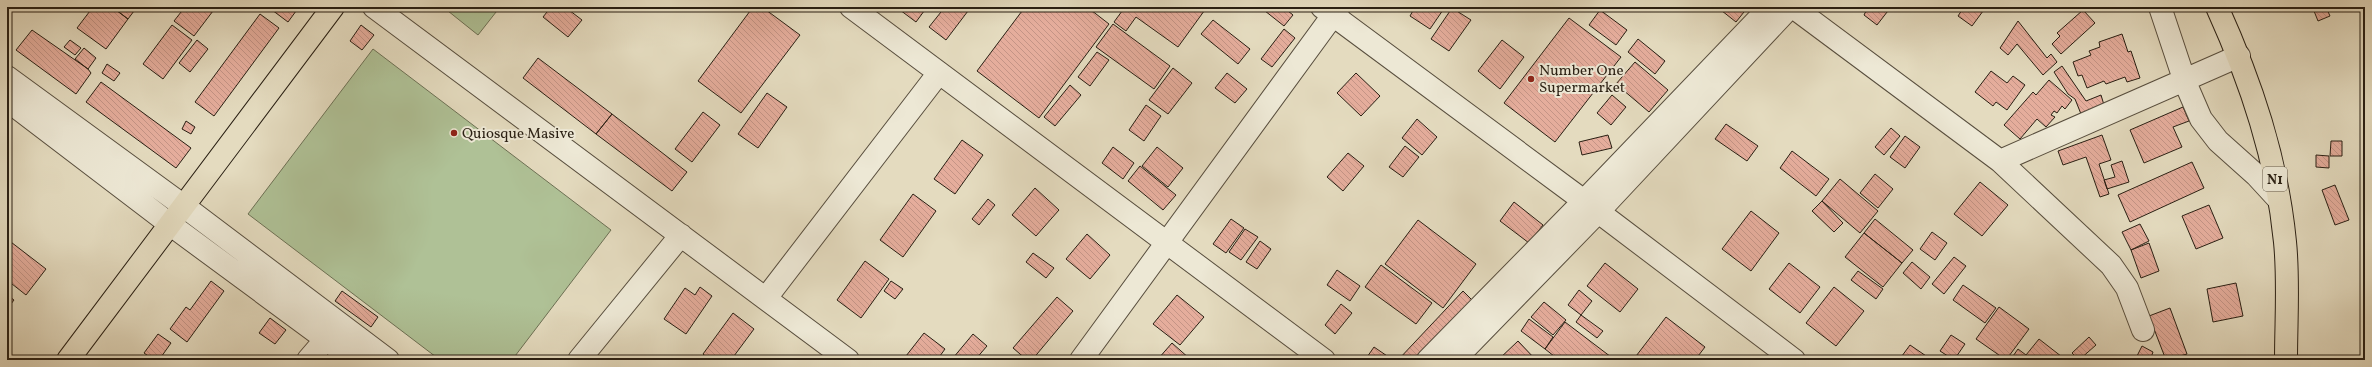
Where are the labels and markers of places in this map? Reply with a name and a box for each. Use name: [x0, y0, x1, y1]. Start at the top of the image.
place label: Number One Supermarket: [1539, 61, 1625, 99]
marker: Number One Supermarket: [1526, 74, 1536, 84]
place label: Quiosque Masive: [462, 124, 574, 145]
marker: Quiosque Masive: [449, 128, 459, 138]

